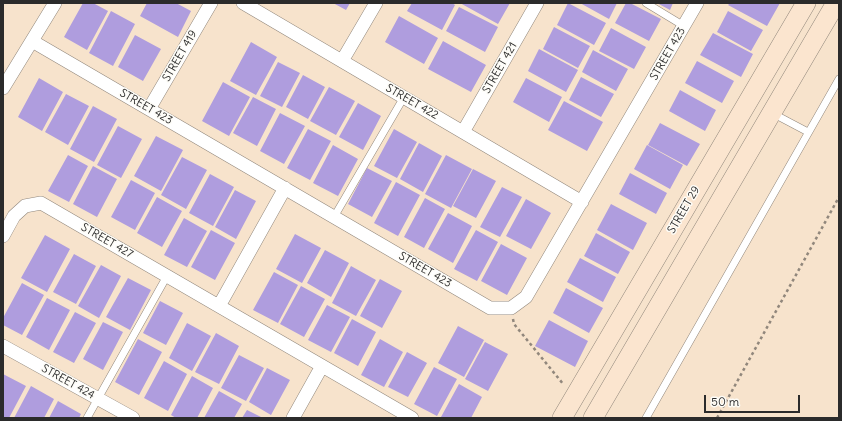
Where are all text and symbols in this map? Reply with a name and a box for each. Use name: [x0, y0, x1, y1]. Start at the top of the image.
street label: STREET 423: [648, 25, 688, 83]
street label: STREET 419: [160, 28, 200, 84]
street label: STREET 421: [480, 40, 520, 96]
street label: STREET 422: [383, 82, 441, 122]
street label: STREET 423: [117, 87, 175, 127]
street label: STREET 29: [665, 184, 703, 236]
street label: STREET 427: [79, 221, 135, 261]
street label: STREET 423: [396, 250, 454, 290]
street label: STREET 424: [39, 362, 97, 402]
scale bar: [706, 387, 802, 413]
text: 50 m: [711, 394, 739, 409]

